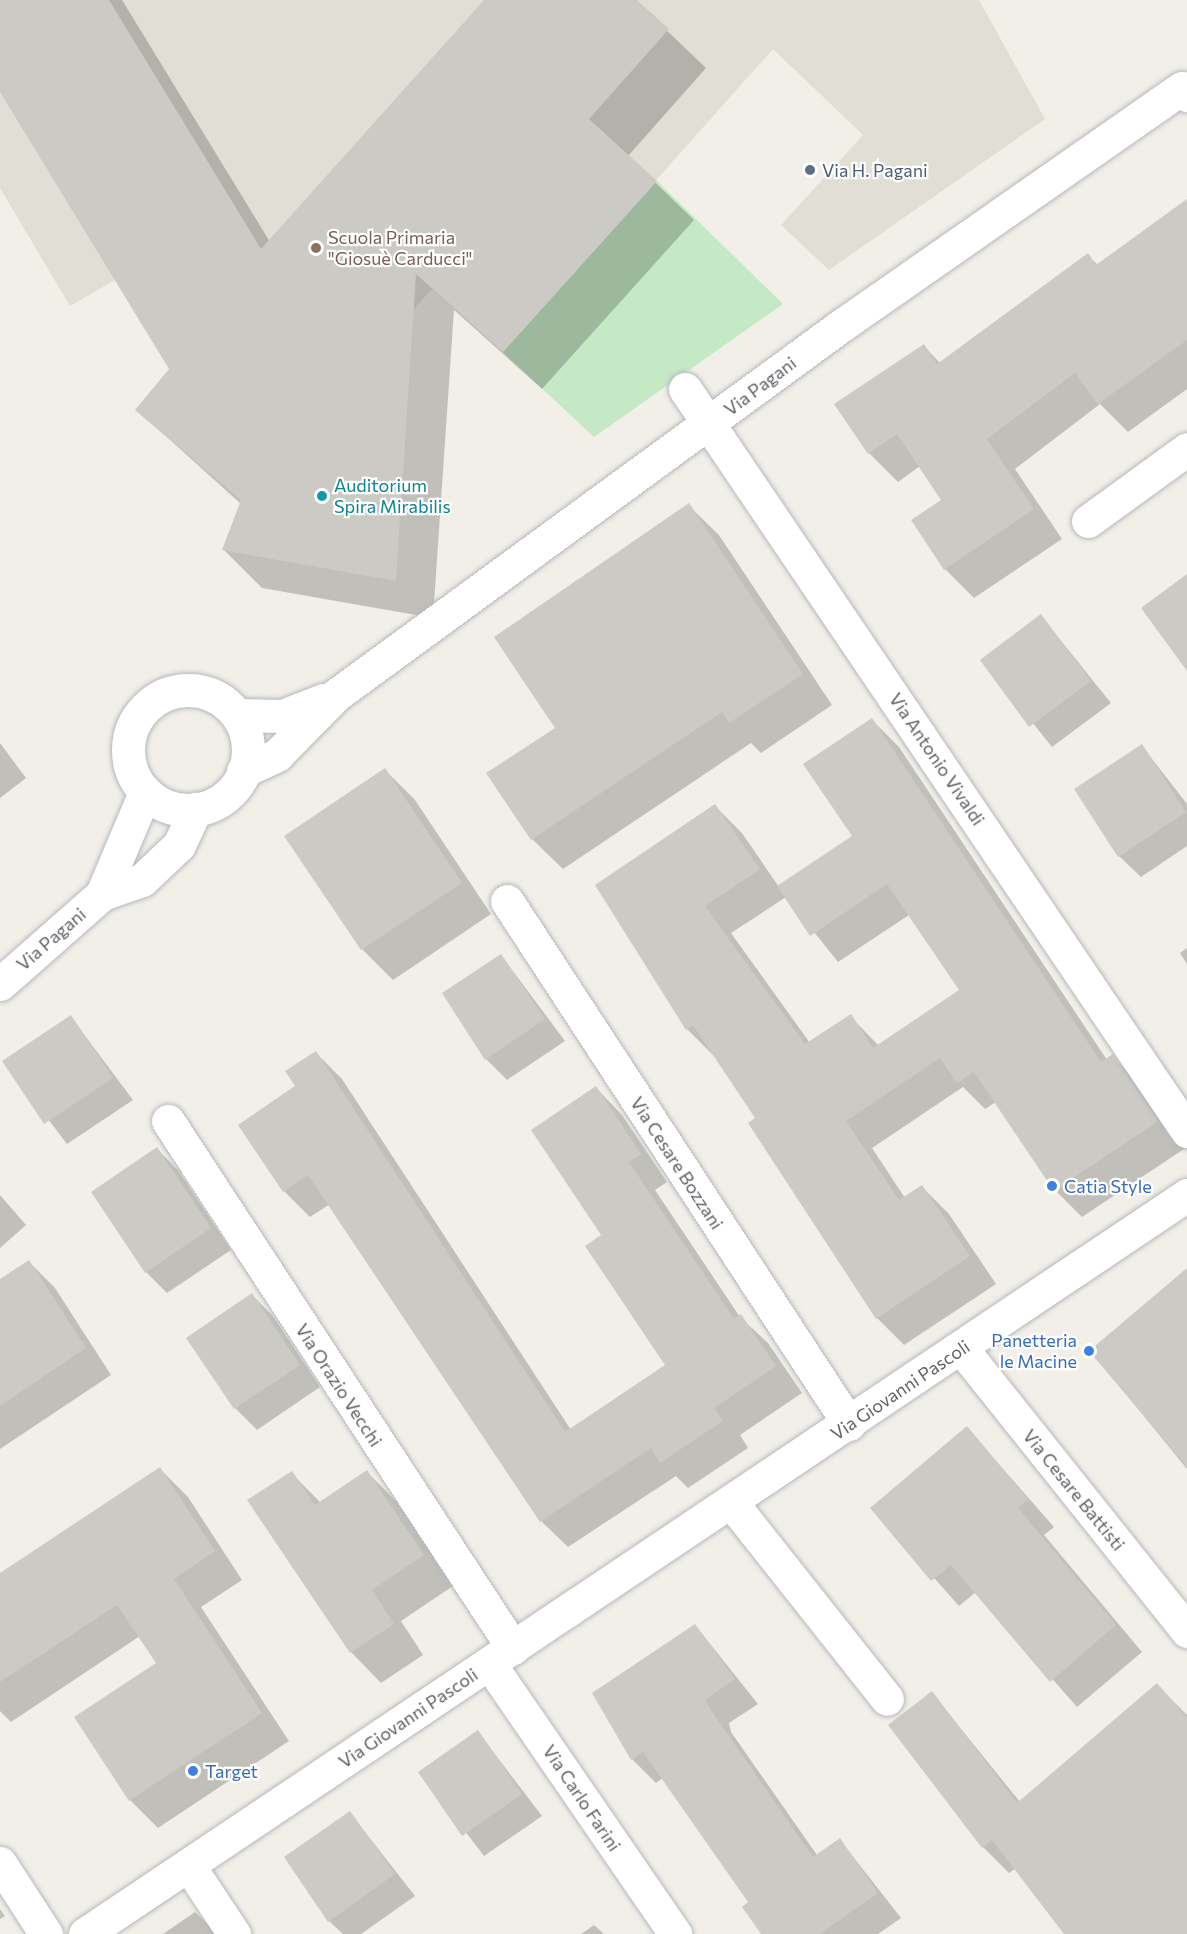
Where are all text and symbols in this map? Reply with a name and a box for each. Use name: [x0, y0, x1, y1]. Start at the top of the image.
place label: Via H. Pagani: [822, 159, 928, 181]
marker: Via H. Pagani: [803, 163, 817, 177]
place label: Scuola Primaria "Giosuè Carducci": [328, 227, 472, 270]
marker: Scuola Primaria "Giosuè Carducci": [309, 241, 323, 255]
street label: Via Pagani: [720, 352, 800, 420]
place label: Auditorium Spira Mirabilis: [334, 475, 451, 518]
marker: Auditorium Spira Mirabilis: [315, 489, 329, 503]
street label: Via Antonio Vivaldi: [885, 689, 989, 829]
street label: Via Pagani: [12, 903, 90, 975]
street label: Via Cesare Bozzani: [626, 1093, 728, 1233]
place label: Catia Style: [1064, 1175, 1152, 1197]
marker: Catia Style: [1045, 1179, 1059, 1193]
street label: Via Orazio Vecchi: [291, 1320, 387, 1450]
place label: Panetteria le Macine: [991, 1330, 1077, 1372]
street label: Via Giovanni Pascoli: [826, 1335, 974, 1445]
marker: Panetteria le Macine: [1082, 1344, 1096, 1358]
street label: Via Cesare Battisti: [1019, 1425, 1129, 1555]
street label: Via Giovanni Pascoli: [334, 1663, 482, 1773]
street label: Via Carlo Farini: [538, 1741, 626, 1855]
place label: Target: [205, 1760, 258, 1782]
marker: Target: [186, 1764, 200, 1778]

